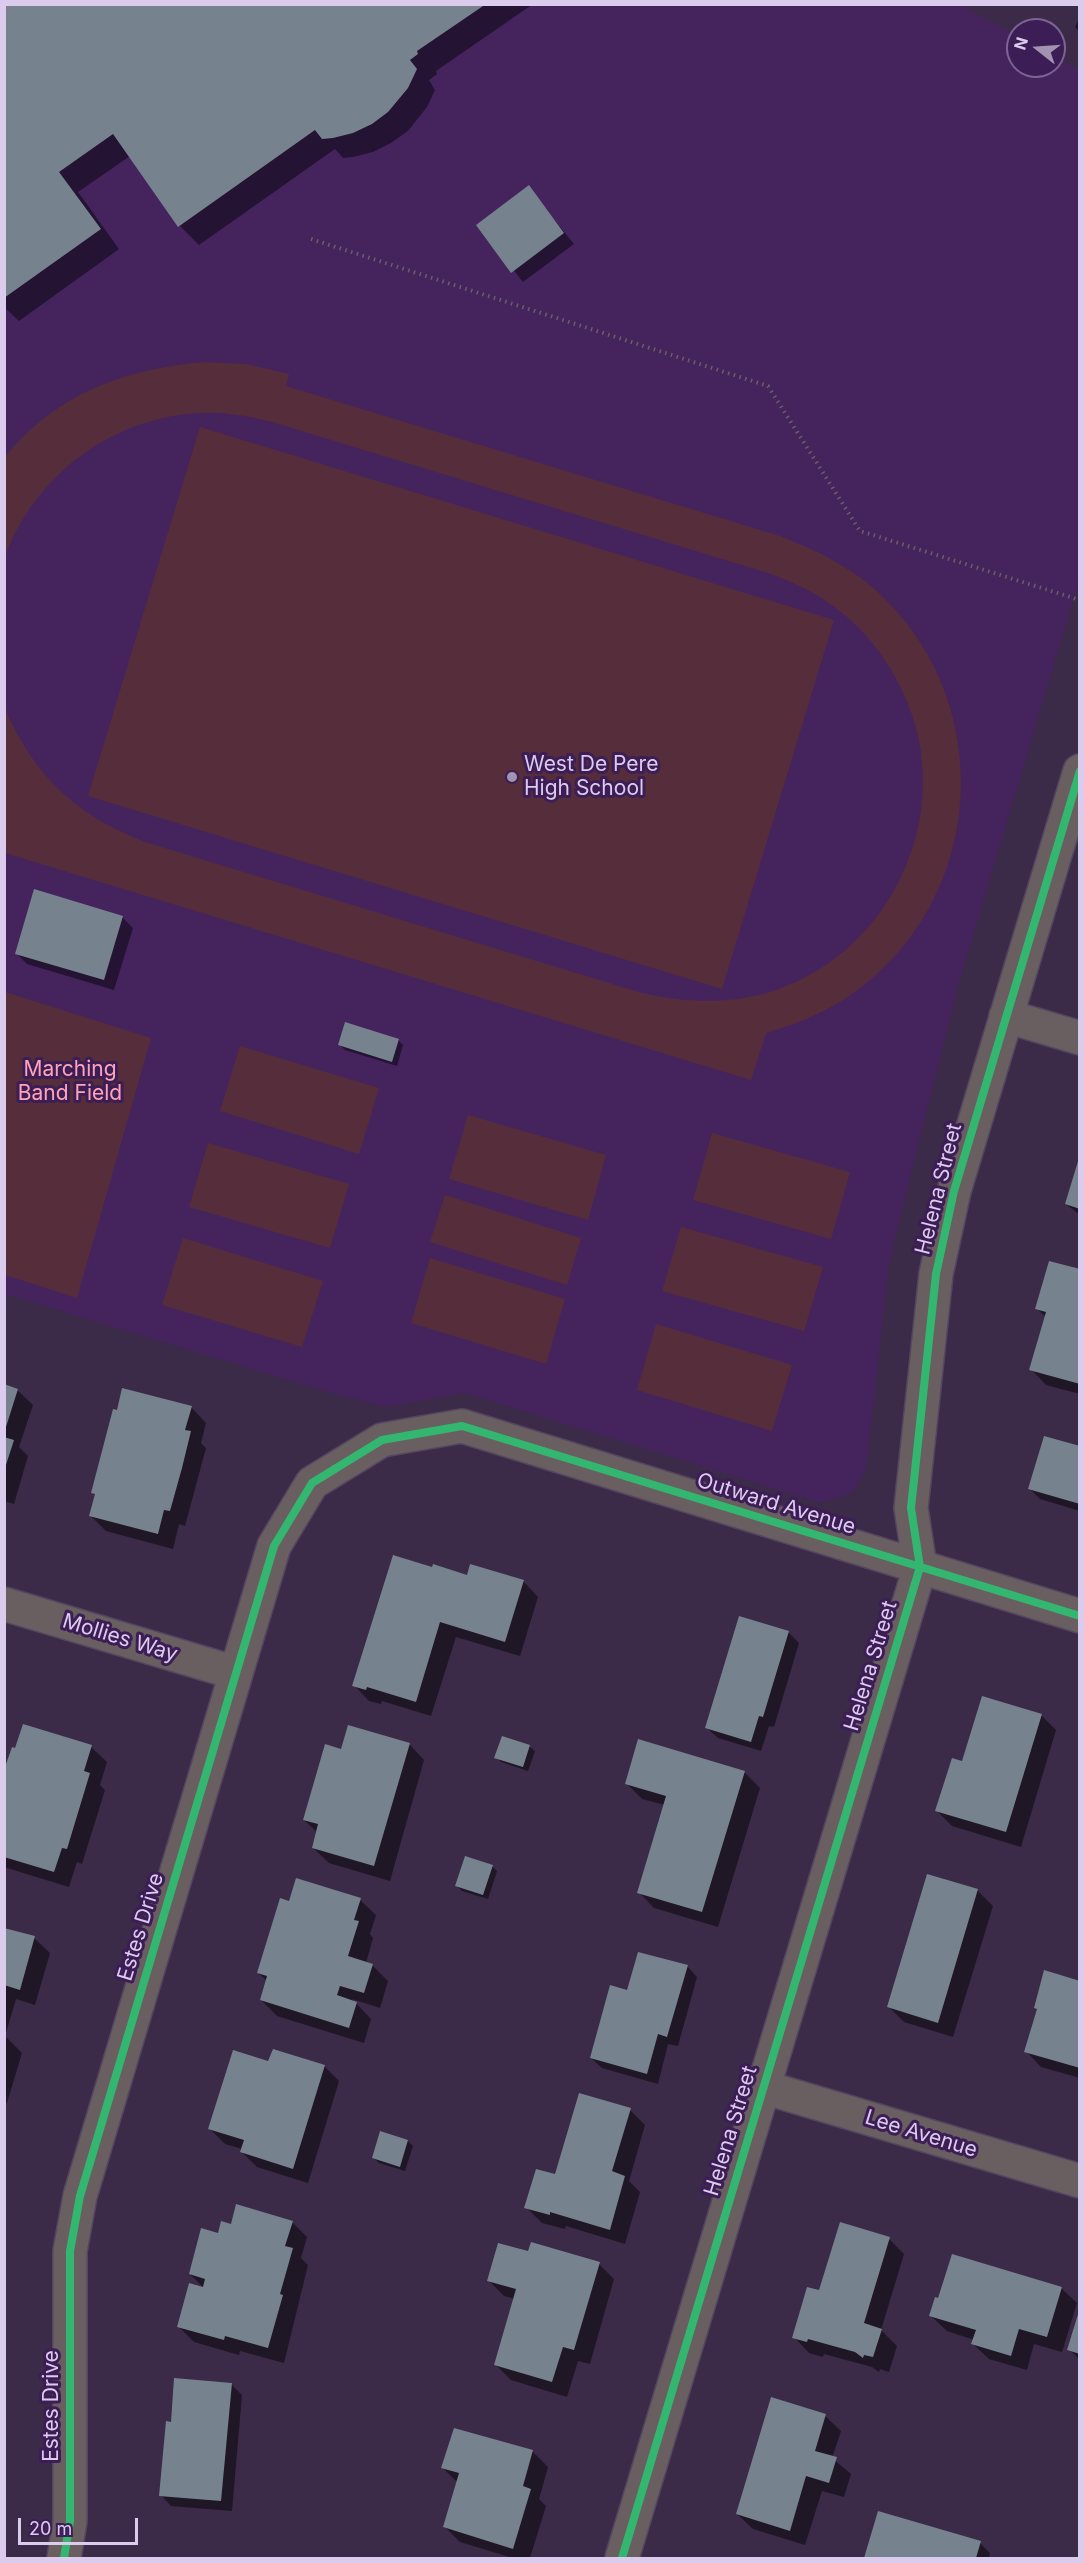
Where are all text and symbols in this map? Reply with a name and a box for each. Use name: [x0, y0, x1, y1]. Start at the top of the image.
north arrow: [1006, 18, 1066, 78]
text: N: [1009, 35, 1032, 52]
place label: West De Pere High School: [524, 752, 658, 802]
marker: West De Pere High School: [505, 770, 519, 784]
park label: Marching Band Field: [18, 1057, 122, 1107]
street label: Helena Street: [911, 1121, 967, 1257]
street label: Outward Avenue: [694, 1468, 858, 1540]
street label: Helena Street: [839, 1598, 903, 1734]
street label: Mollies Way: [59, 1609, 181, 1667]
street label: Estes Drive: [113, 1870, 169, 1984]
street label: Helena Street: [699, 2063, 763, 2199]
street label: Lee Avenue: [862, 2105, 980, 2163]
street label: Estes Drive: [39, 2350, 65, 2462]
scale bar: [21, 2506, 141, 2544]
text: 20 m: [29, 2518, 72, 2539]

